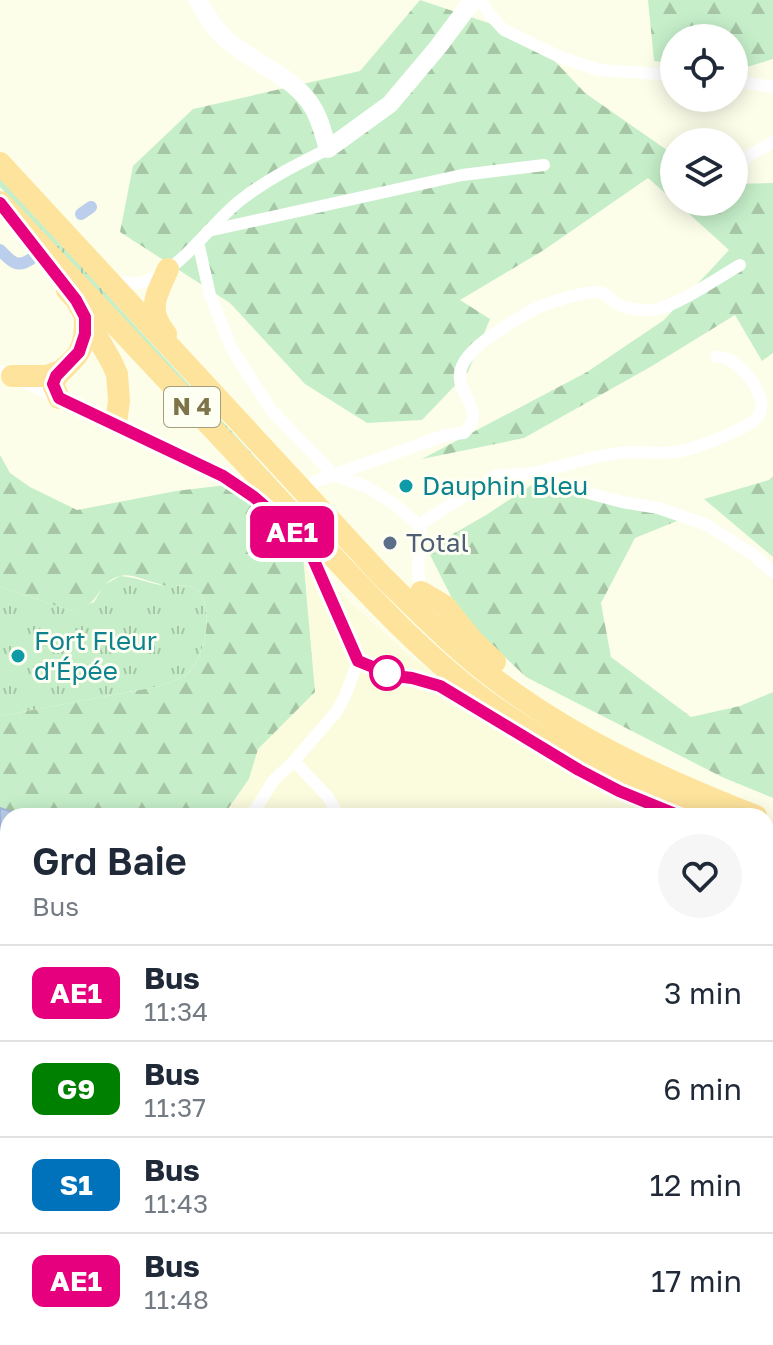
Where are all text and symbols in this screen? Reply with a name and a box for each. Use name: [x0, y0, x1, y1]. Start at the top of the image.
map controls: [660, 24, 748, 216]
button: locate: [660, 24, 748, 112]
button: layers: [660, 128, 748, 216]
road number: N 4: [164, 387, 220, 427]
place label: Dauphin Bleu: [422, 470, 588, 501]
marker: Dauphin Bleu: [397, 477, 415, 495]
line badge: AE1: [246, 506, 338, 558]
text: AE1: [266, 515, 318, 548]
place label: Total: [406, 527, 469, 558]
marker: Total: [381, 534, 399, 552]
place label: Fort Fleur d'Épée: [34, 625, 157, 686]
marker: Fort Fleur d'Épée: [9, 647, 27, 665]
unlabelled marker: [370, 656, 404, 690]
button: heart: [658, 834, 742, 918]
text: Grd Baie: [32, 838, 187, 883]
text: Bus: [32, 891, 79, 922]
text: Bus: [144, 960, 200, 996]
text: 3 min: [664, 975, 742, 1011]
text: AE1: [50, 976, 102, 1009]
text: 11:34: [144, 996, 208, 1027]
text: Bus: [144, 1056, 200, 1092]
text: 6 min: [663, 1071, 742, 1107]
text: G9: [57, 1072, 95, 1105]
text: 11:37: [144, 1092, 206, 1123]
text: Bus: [144, 1152, 200, 1188]
text: 12 min: [650, 1167, 742, 1203]
text: S1: [59, 1168, 93, 1201]
text: 11:43: [144, 1188, 208, 1219]
text: Bus: [144, 1248, 200, 1284]
text: 17 min: [651, 1263, 742, 1299]
text: AE1: [50, 1264, 102, 1297]
text: 11:48: [144, 1284, 209, 1315]

